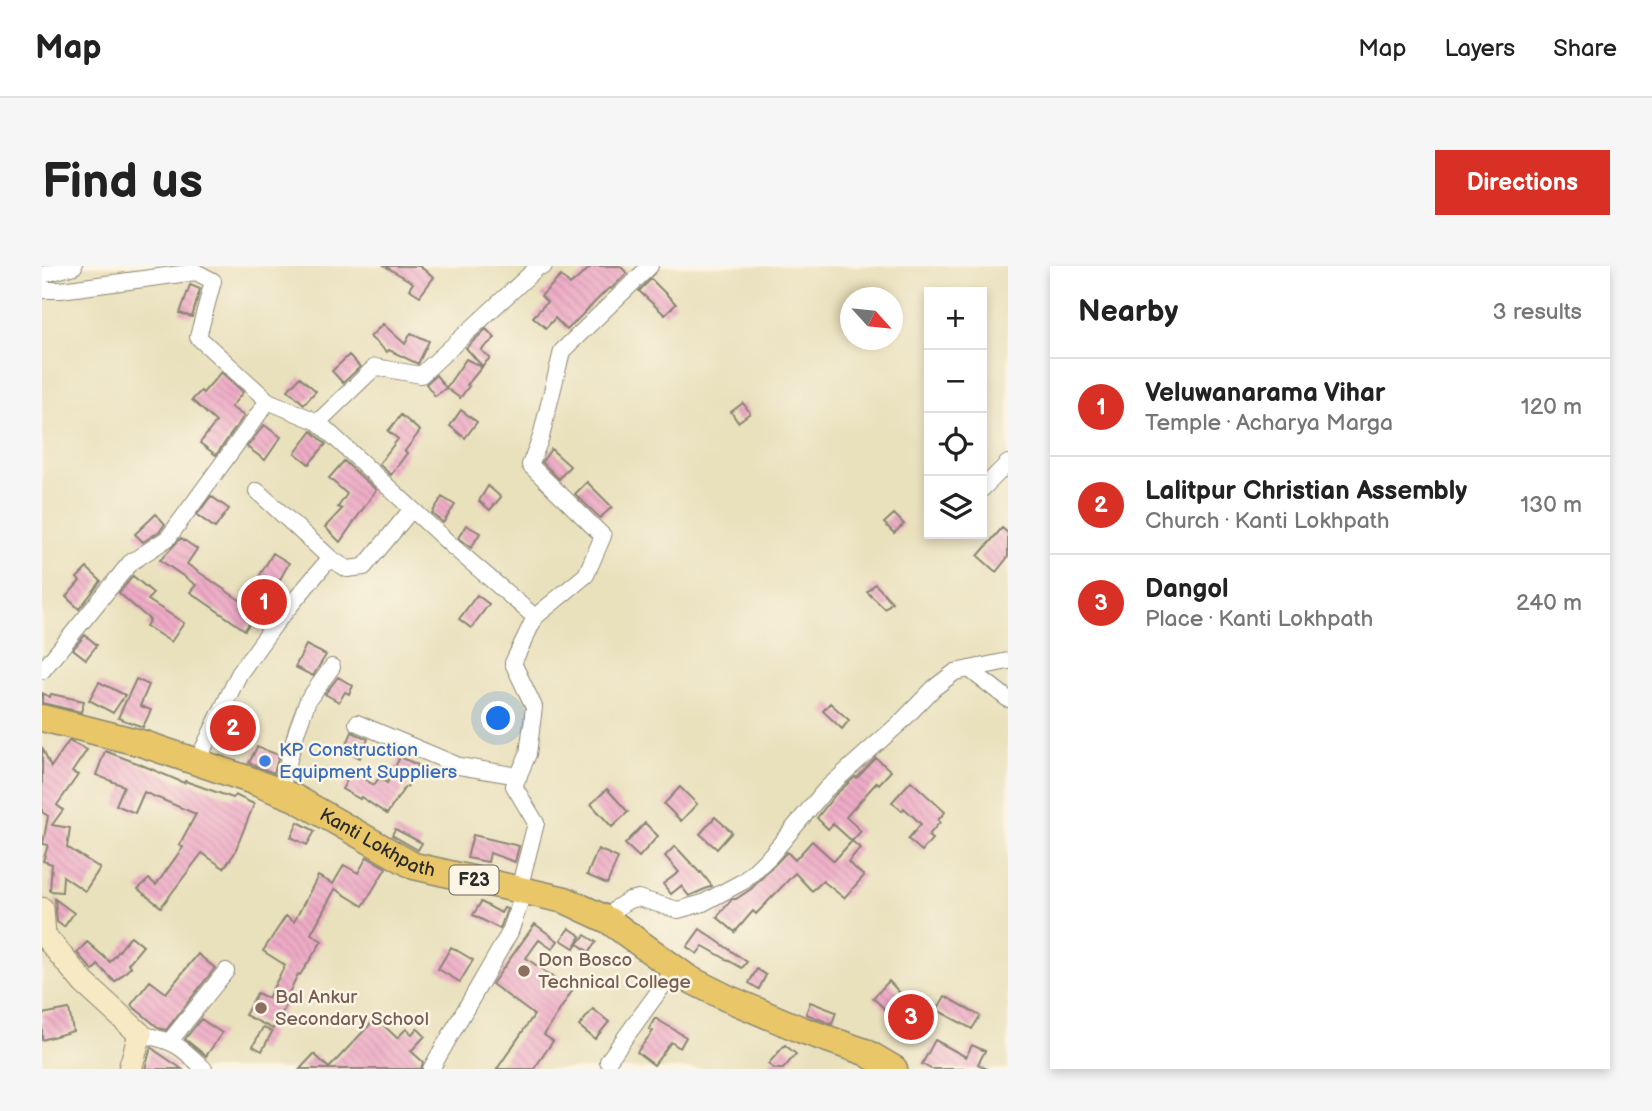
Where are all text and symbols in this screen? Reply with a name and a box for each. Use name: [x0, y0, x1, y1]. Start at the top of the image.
text: Map: [35, 28, 101, 68]
text: Map: [1358, 34, 1406, 63]
text: Layers: [1444, 34, 1515, 63]
text: Share: [1553, 34, 1617, 63]
button: Directions: [1435, 150, 1610, 215]
text: Find us: [42, 153, 203, 212]
north arrow: [840, 287, 903, 350]
map controls: [924, 287, 987, 539]
button: +: [924, 287, 987, 350]
text: Nearby: [1078, 294, 1178, 330]
text: 3 results: [1493, 298, 1582, 326]
button: −: [924, 350, 987, 413]
text: Veluwanarama Vihar: [1145, 378, 1385, 409]
text: 1: [1096, 393, 1106, 421]
text: 120 m: [1521, 393, 1582, 421]
text: Temple · Acharya Marga: [1145, 409, 1393, 437]
button: locate: [924, 413, 987, 476]
button: layers: [924, 476, 987, 539]
text: Lalitpur Christian Assembly: [1145, 476, 1467, 507]
text: 2: [1094, 491, 1108, 519]
text: 130 m: [1520, 491, 1582, 519]
text: Church · Kanti Lokhpath: [1145, 507, 1390, 535]
text: Dangol: [1145, 574, 1229, 605]
pin: 1: [241, 576, 287, 628]
text: 3: [1094, 589, 1108, 617]
text: 240 m: [1516, 589, 1582, 617]
text: Place · Kanti Lokhpath: [1145, 605, 1373, 633]
your location: [481, 701, 515, 735]
pin: 2: [210, 702, 256, 754]
place label: KP Construction Equipment Suppliers: [279, 739, 457, 784]
marker: KP Construction Equipment Suppliers: [257, 753, 273, 769]
street label: Kanti Lokhpath: [316, 803, 437, 882]
road number: F23: [450, 866, 499, 894]
place label: Don Bosco Technical College: [538, 949, 691, 994]
marker: Don Bosco Technical College: [516, 963, 532, 979]
place label: Bal Ankur Secondary School: [275, 986, 429, 1031]
pin: 3: [888, 991, 934, 1043]
marker: Bal Ankur Secondary School: [253, 1000, 269, 1016]

